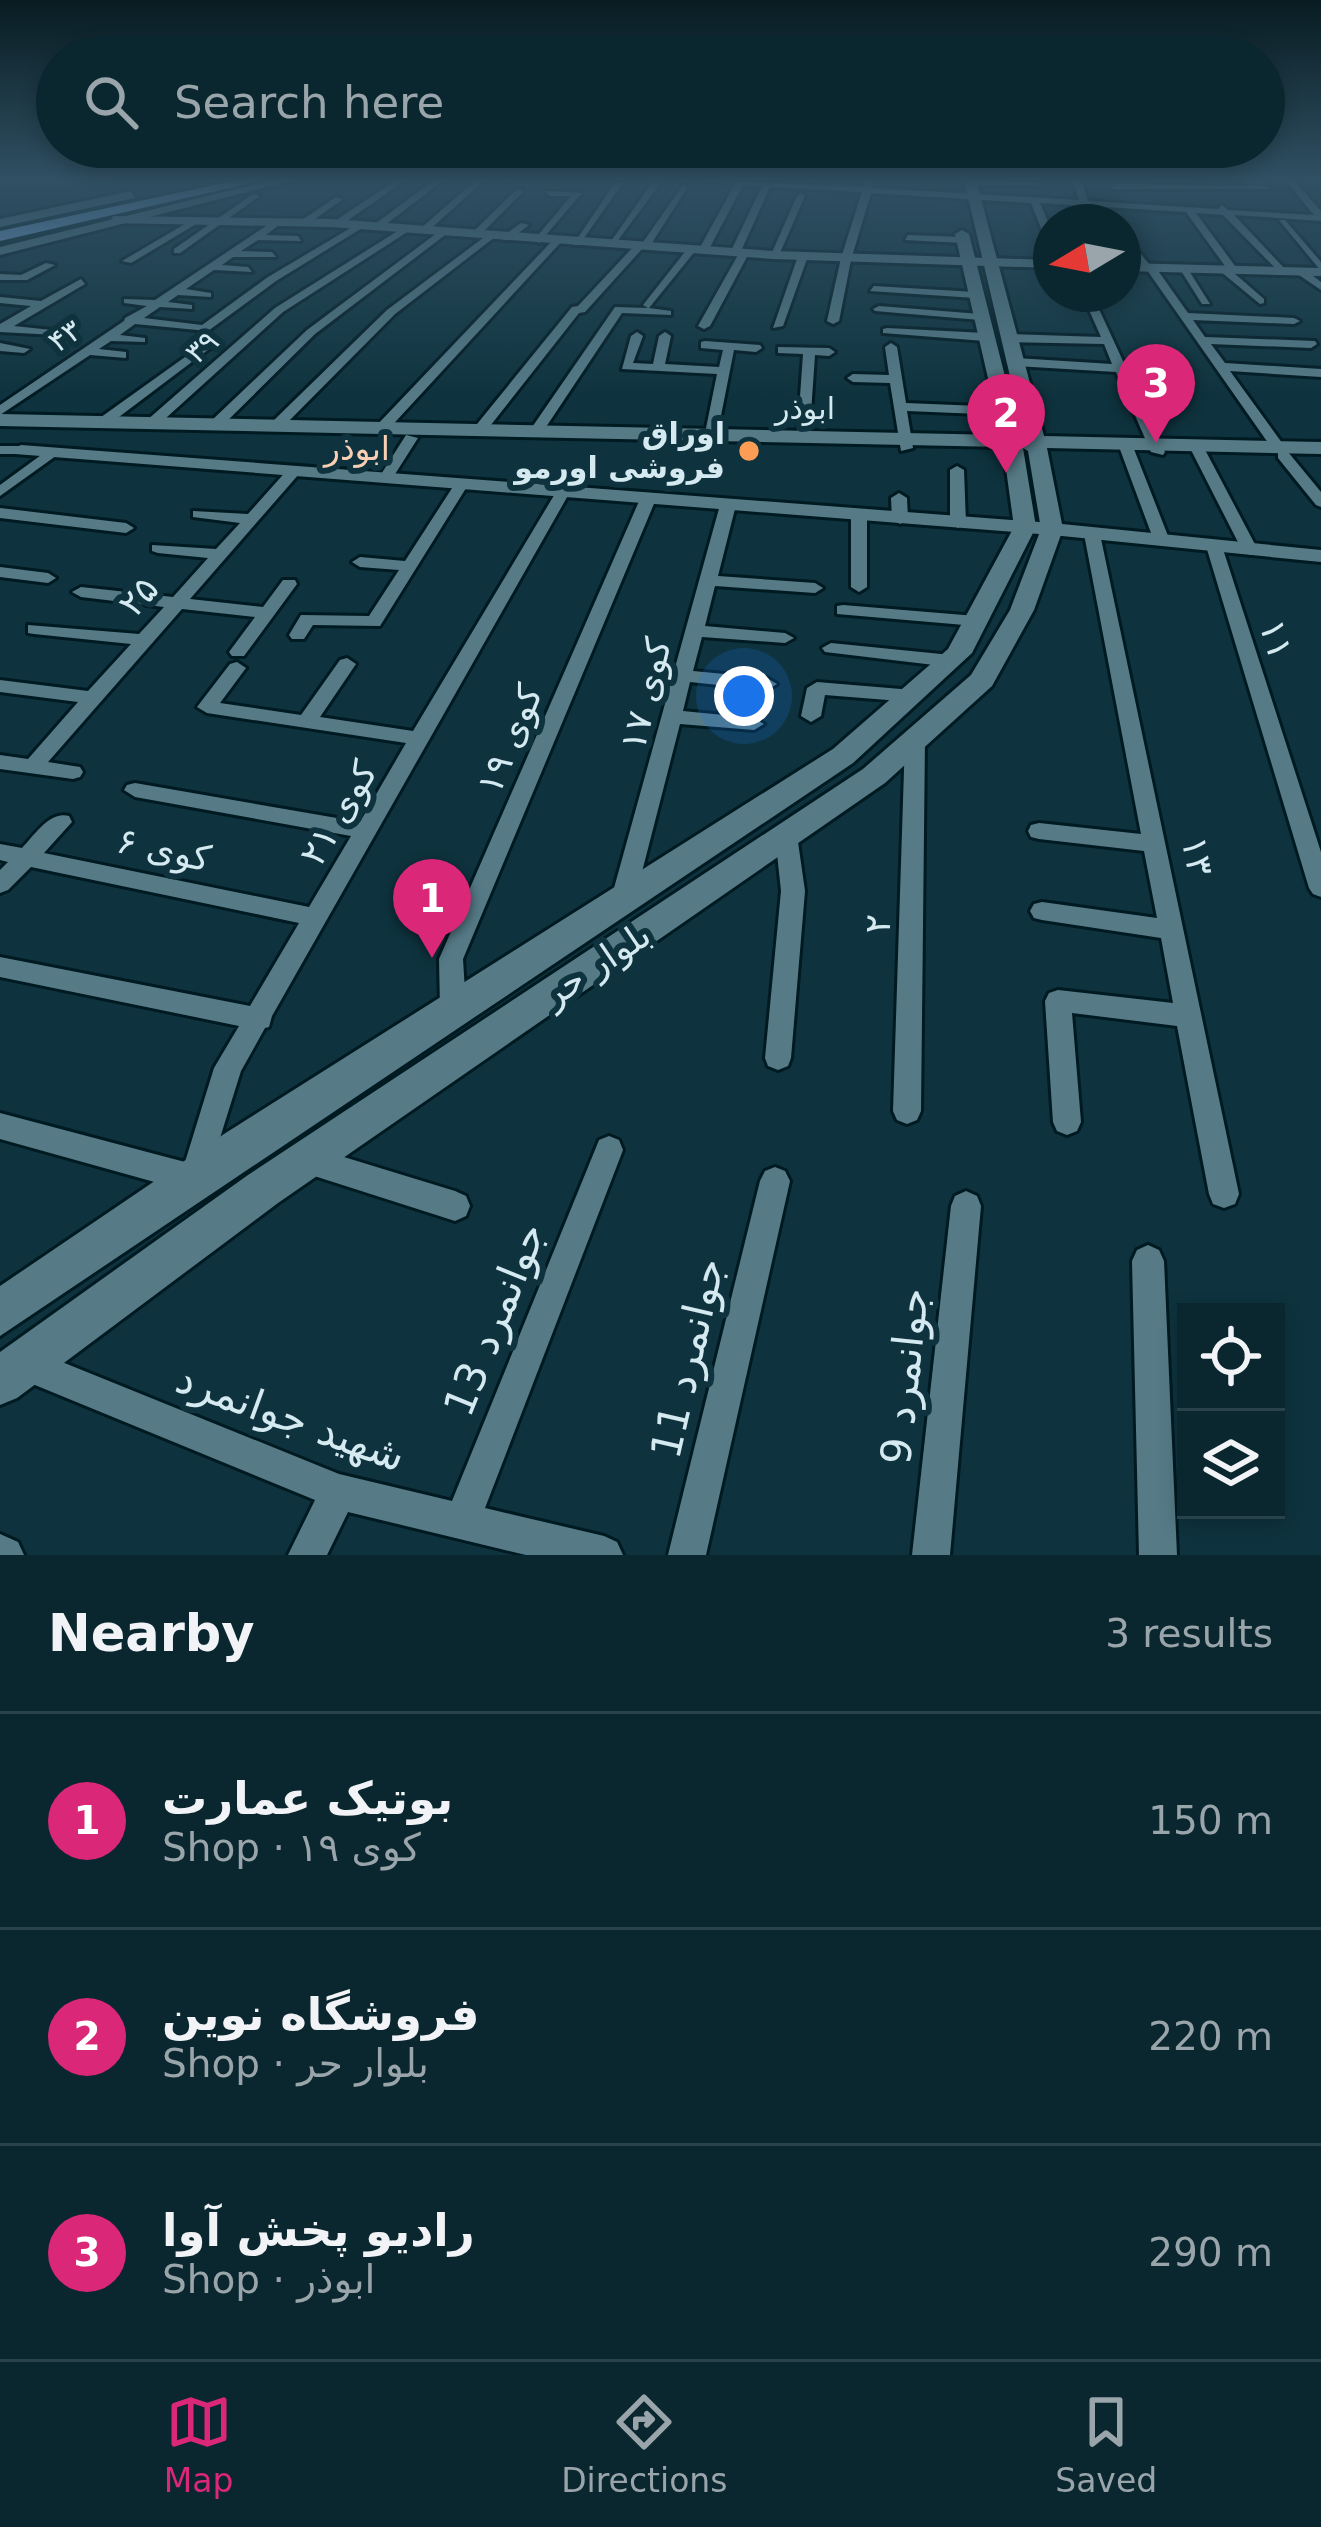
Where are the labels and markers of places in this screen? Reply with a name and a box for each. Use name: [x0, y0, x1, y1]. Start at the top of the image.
pin: 3: [1117, 344, 1195, 443]
pin: 2: [967, 374, 1045, 473]
place label: اوراق فروشی اورمو: [512, 416, 725, 486]
marker: اوراق فروشی اورمو: [736, 438, 762, 464]
pin: 1: [393, 859, 471, 958]

